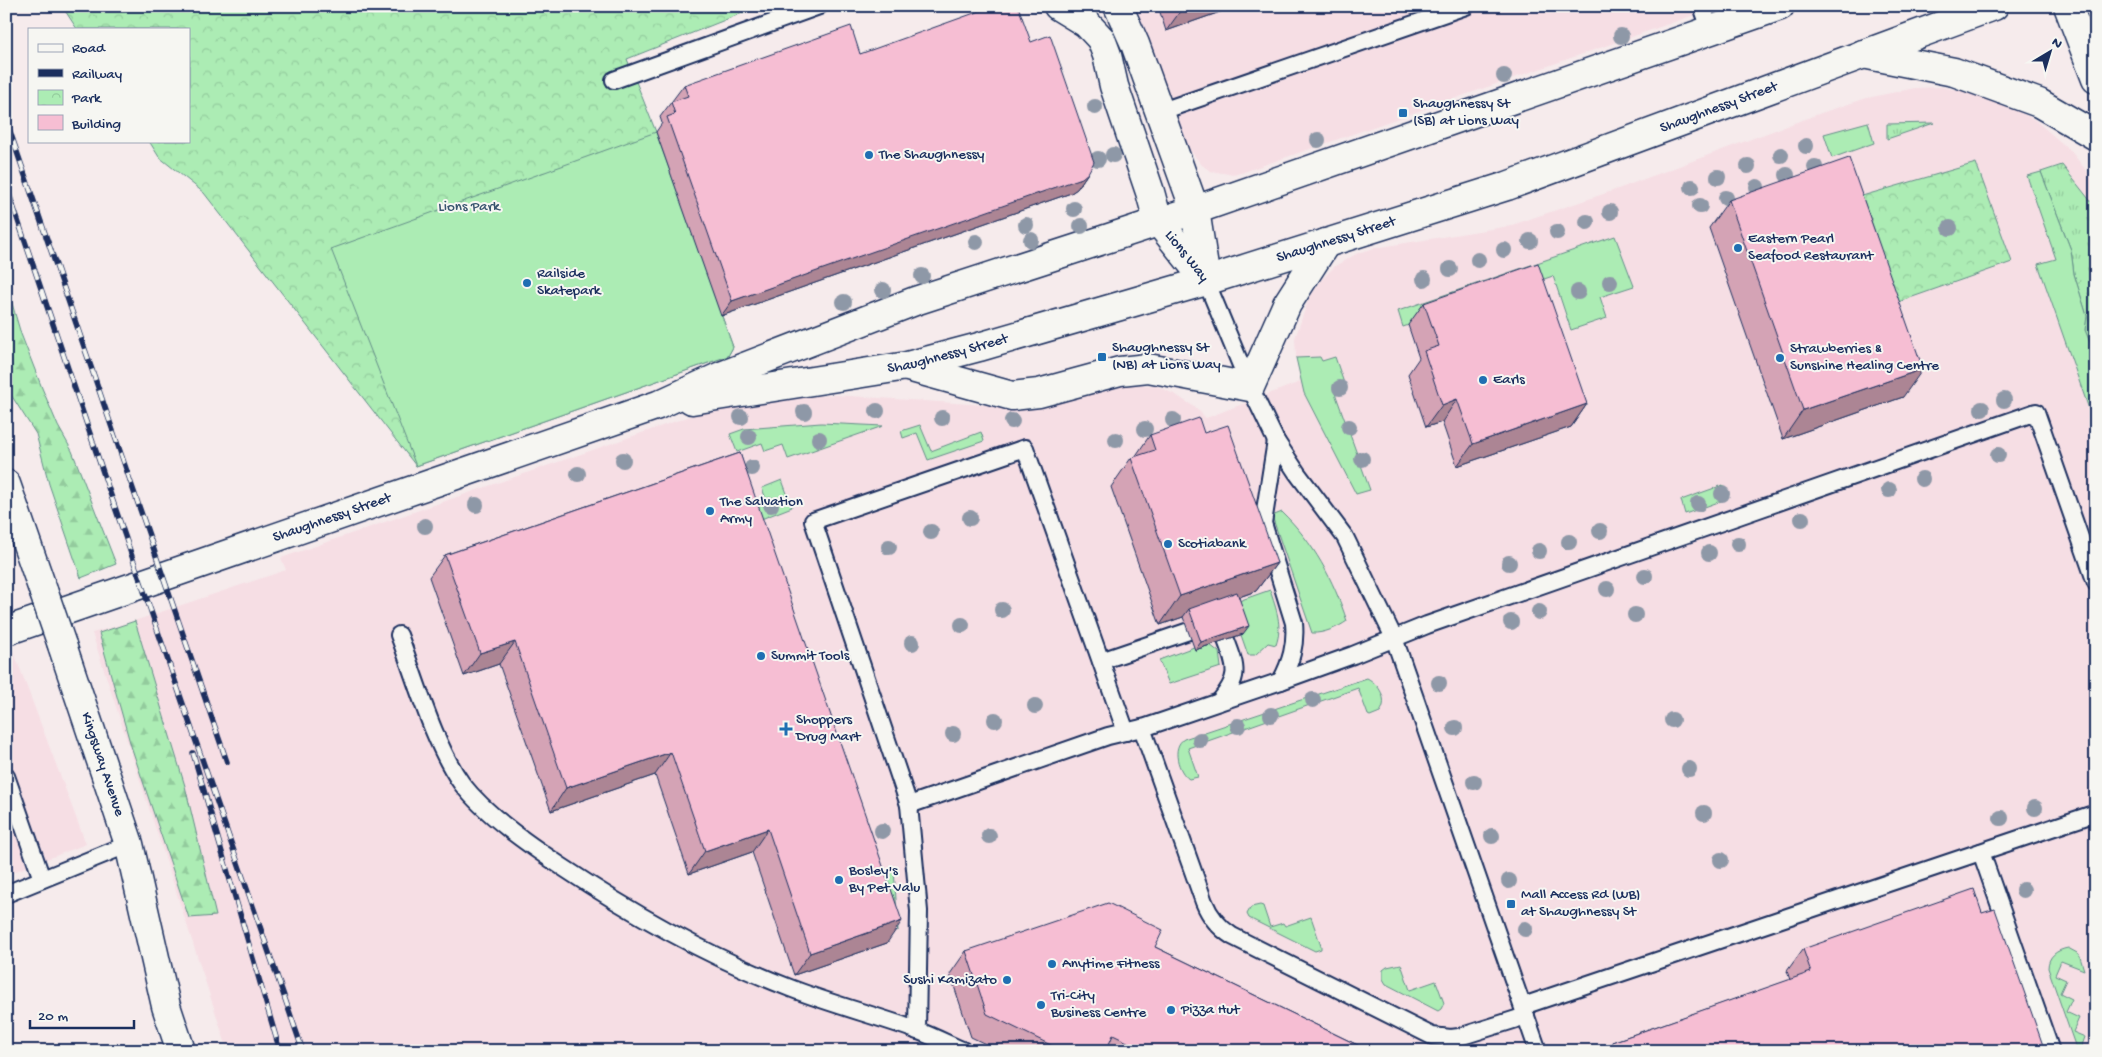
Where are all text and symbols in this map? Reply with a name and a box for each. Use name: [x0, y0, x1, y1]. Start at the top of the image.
legend: [28, 28, 190, 142]
north arrow: [2024, 28, 2074, 78]
text: N: [2048, 34, 2065, 53]
text: Road: [72, 40, 106, 58]
text: Railway: [72, 66, 123, 84]
street label: Shaughnessy Street: [1658, 77, 1782, 138]
text: Park: [71, 90, 102, 108]
place label: Shaughnessy St (SB) at Lions Way: [1413, 95, 1519, 130]
marker: Shaughnessy St (SB) at Lions Way: [1397, 107, 1409, 119]
text: Building: [71, 116, 121, 134]
place label: The Shaughnessy: [878, 146, 985, 164]
marker: The Shaughnessy: [863, 149, 875, 161]
park label: Lions Park: [438, 198, 501, 216]
street label: Shaughnessy Street: [1274, 212, 1400, 267]
street label: Lions Way: [1160, 227, 1213, 286]
place label: Eastern Pearl Seafood Restaurant: [1748, 230, 1875, 265]
marker: Eastern Pearl Seafood Restaurant: [1732, 242, 1744, 254]
place label: Railside Skatepark: [537, 265, 602, 300]
marker: Railside Skatepark: [521, 277, 533, 289]
street label: Shaughnessy Street: [886, 330, 1012, 378]
place label: Shaughnessy St (NB) at Lions Way: [1112, 339, 1221, 374]
place label: Strawberries & Sunshine Healing Centre: [1790, 340, 1939, 375]
marker: Shaughnessy St (NB) at Lions Way: [1096, 351, 1108, 363]
marker: Strawberries & Sunshine Healing Centre: [1774, 352, 1786, 364]
place label: Earls: [1493, 371, 1525, 389]
marker: Earls: [1477, 374, 1489, 386]
street label: Shaughnessy Street: [270, 489, 395, 547]
place label: The Salvation Army: [719, 493, 803, 528]
marker: The Salvation Army: [704, 505, 716, 517]
place label: Scotiabank: [1178, 535, 1247, 553]
marker: Scotiabank: [1162, 538, 1174, 550]
place label: Summit Tools: [771, 647, 850, 665]
marker: Summit Tools: [755, 650, 767, 662]
street label: Kingsway Avenue: [76, 710, 128, 819]
place label: Shoppers Drug Mart: [795, 711, 862, 746]
marker: Shoppers Drug Mart: [780, 723, 792, 735]
place label: Bosley's By Pet Valu: [848, 862, 920, 897]
marker: Bosley's By Pet Valu: [833, 874, 845, 886]
place label: Mall Access Rd (WB) at Shaughnessy St: [1521, 886, 1640, 921]
marker: Mall Access Rd (WB) at Shaughnessy St: [1505, 898, 1517, 910]
place label: Anytime Fitness: [1062, 955, 1160, 973]
marker: Anytime Fitness: [1046, 958, 1058, 970]
place label: Sushi Kamizato: [903, 971, 997, 989]
marker: Sushi Kamizato: [1001, 974, 1013, 986]
place label: Tri-City Business Centre: [1050, 987, 1146, 1022]
scale bar: [30, 997, 134, 1029]
marker: Tri-City Business Centre: [1035, 999, 1047, 1011]
place label: Pizza Hut: [1180, 1001, 1241, 1019]
marker: Pizza Hut: [1165, 1004, 1177, 1016]
text: 20 m: [38, 1008, 68, 1026]

